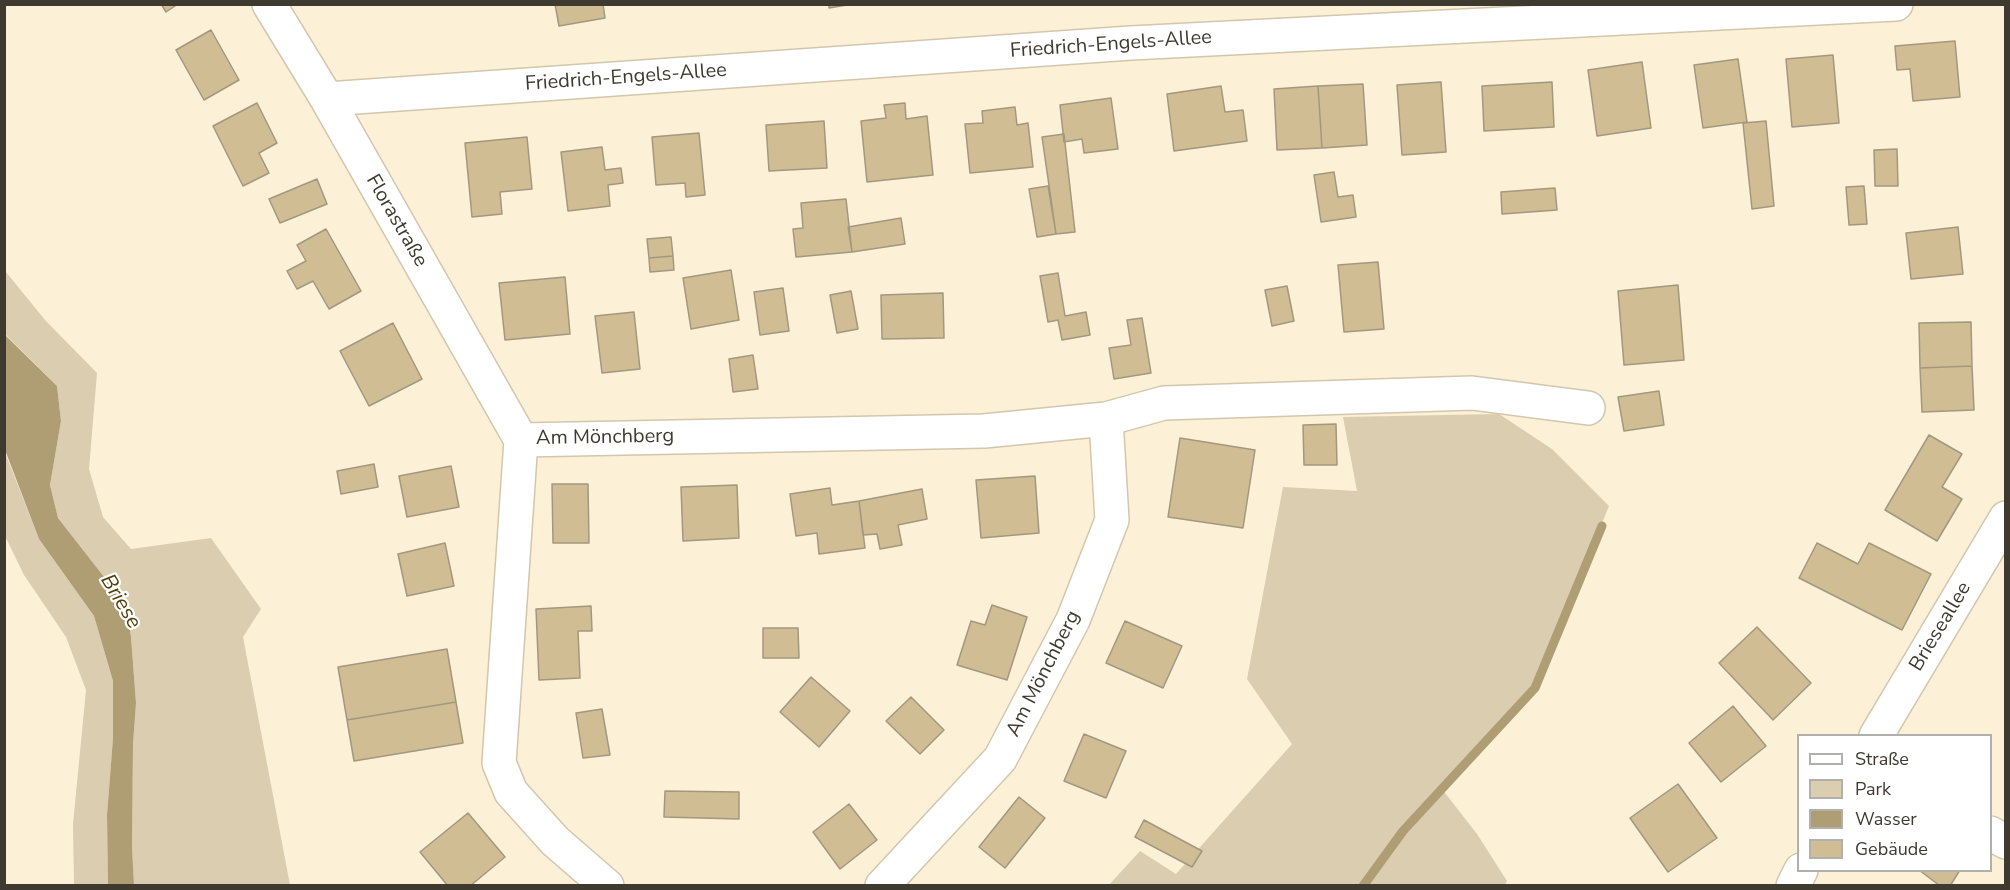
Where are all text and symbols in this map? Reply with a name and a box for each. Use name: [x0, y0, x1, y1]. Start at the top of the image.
street label: Friedrich-Engels-Allee: [1009, 26, 1213, 64]
street label: Friedrich-Engels-Allee: [524, 59, 728, 97]
street label: Florastraße: [360, 171, 432, 271]
street label: Am Mönchberg: [536, 425, 674, 451]
water label: Briese: [94, 570, 146, 634]
street label: Brieseallee: [1905, 578, 1977, 676]
street label: Am Mönchberg: [1002, 607, 1086, 741]
legend: [1797, 734, 1992, 872]
text: Straße: [1855, 747, 1909, 771]
text: Park: [1855, 777, 1891, 801]
text: Wasser: [1855, 807, 1917, 831]
text: Gebäude: [1855, 837, 1928, 861]

